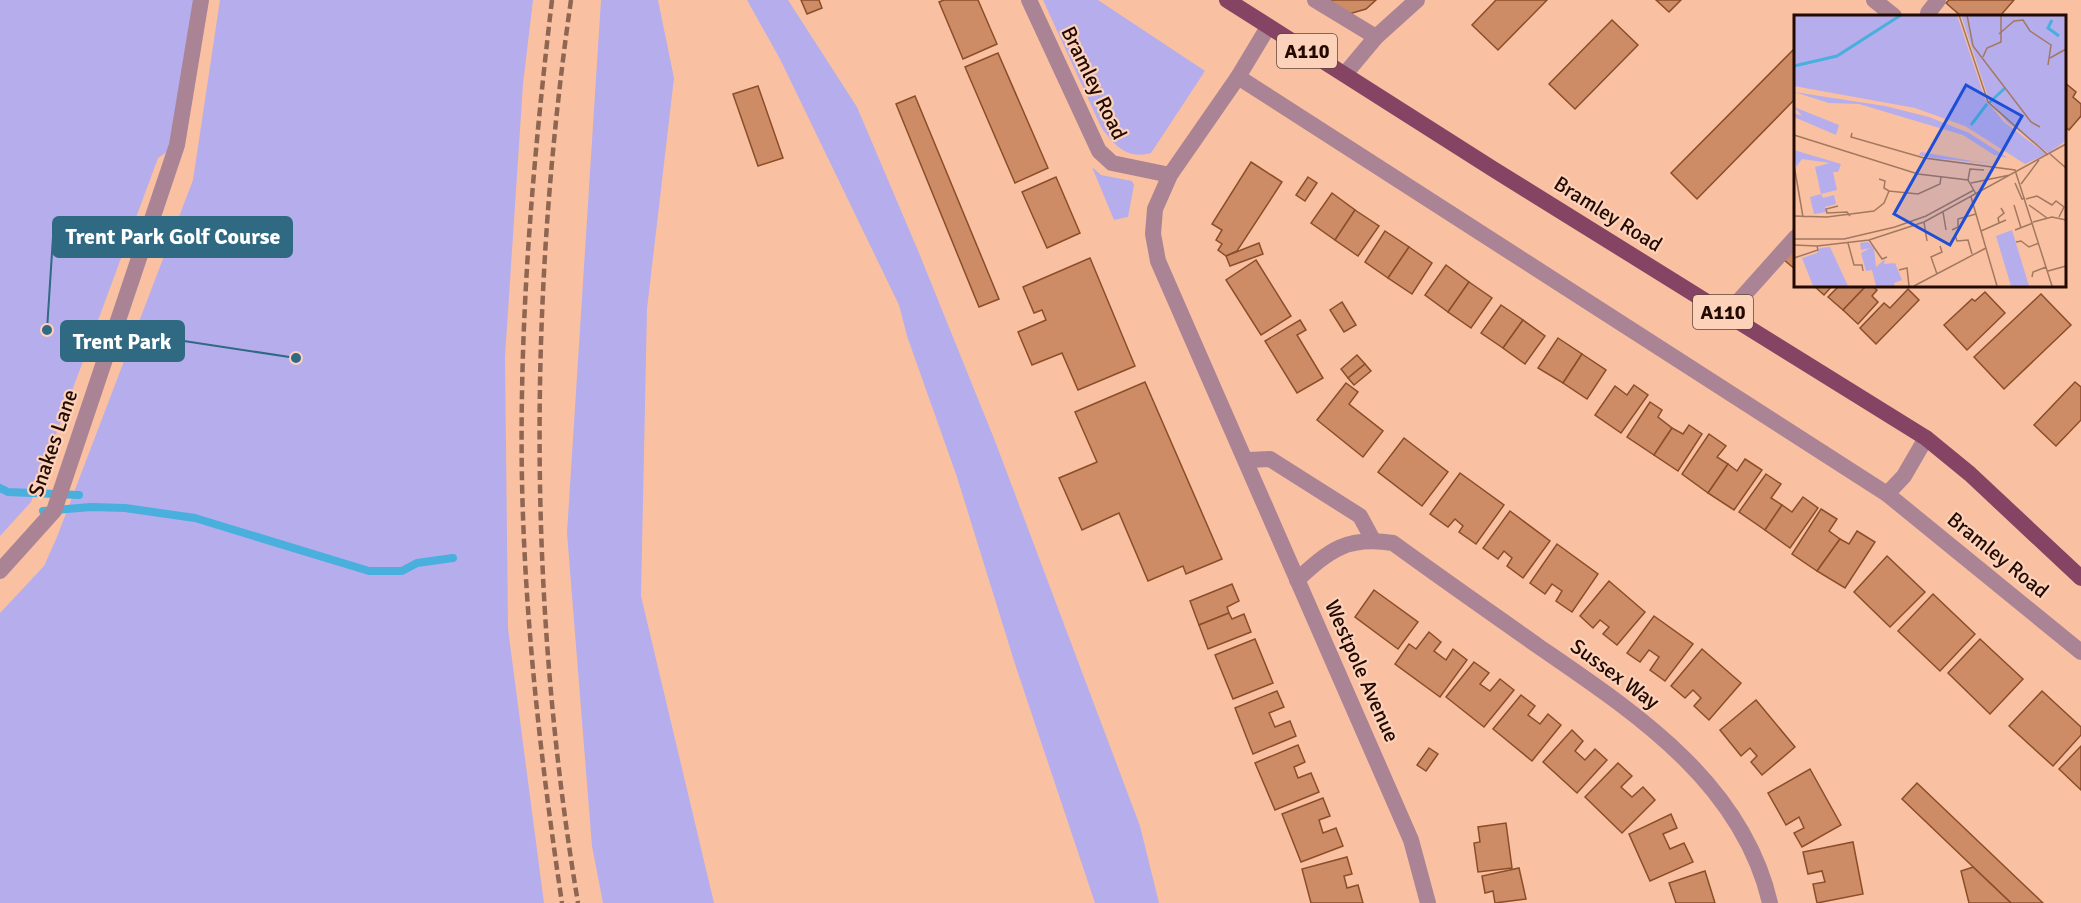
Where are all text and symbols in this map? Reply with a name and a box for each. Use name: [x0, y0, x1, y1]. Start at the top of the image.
inset map: [1794, 15, 2066, 286]
street label: Bramley Road: [1055, 22, 1133, 144]
road number: A110: [1277, 34, 1337, 68]
street label: Bramley Road: [1549, 170, 1667, 258]
callout: Trent Park Golf Course: [53, 217, 292, 257]
text: Trent Park Golf Course: [65, 223, 281, 250]
road number: A110: [1693, 295, 1753, 329]
callout: Trent Park: [61, 321, 184, 361]
text: Trent Park: [73, 328, 172, 355]
street label: Snakes Lane: [23, 386, 83, 500]
street label: Bramley Road: [1942, 506, 2054, 604]
street label: Westpole Avenue: [1319, 596, 1405, 746]
street label: Sussex Way: [1565, 633, 1665, 715]

